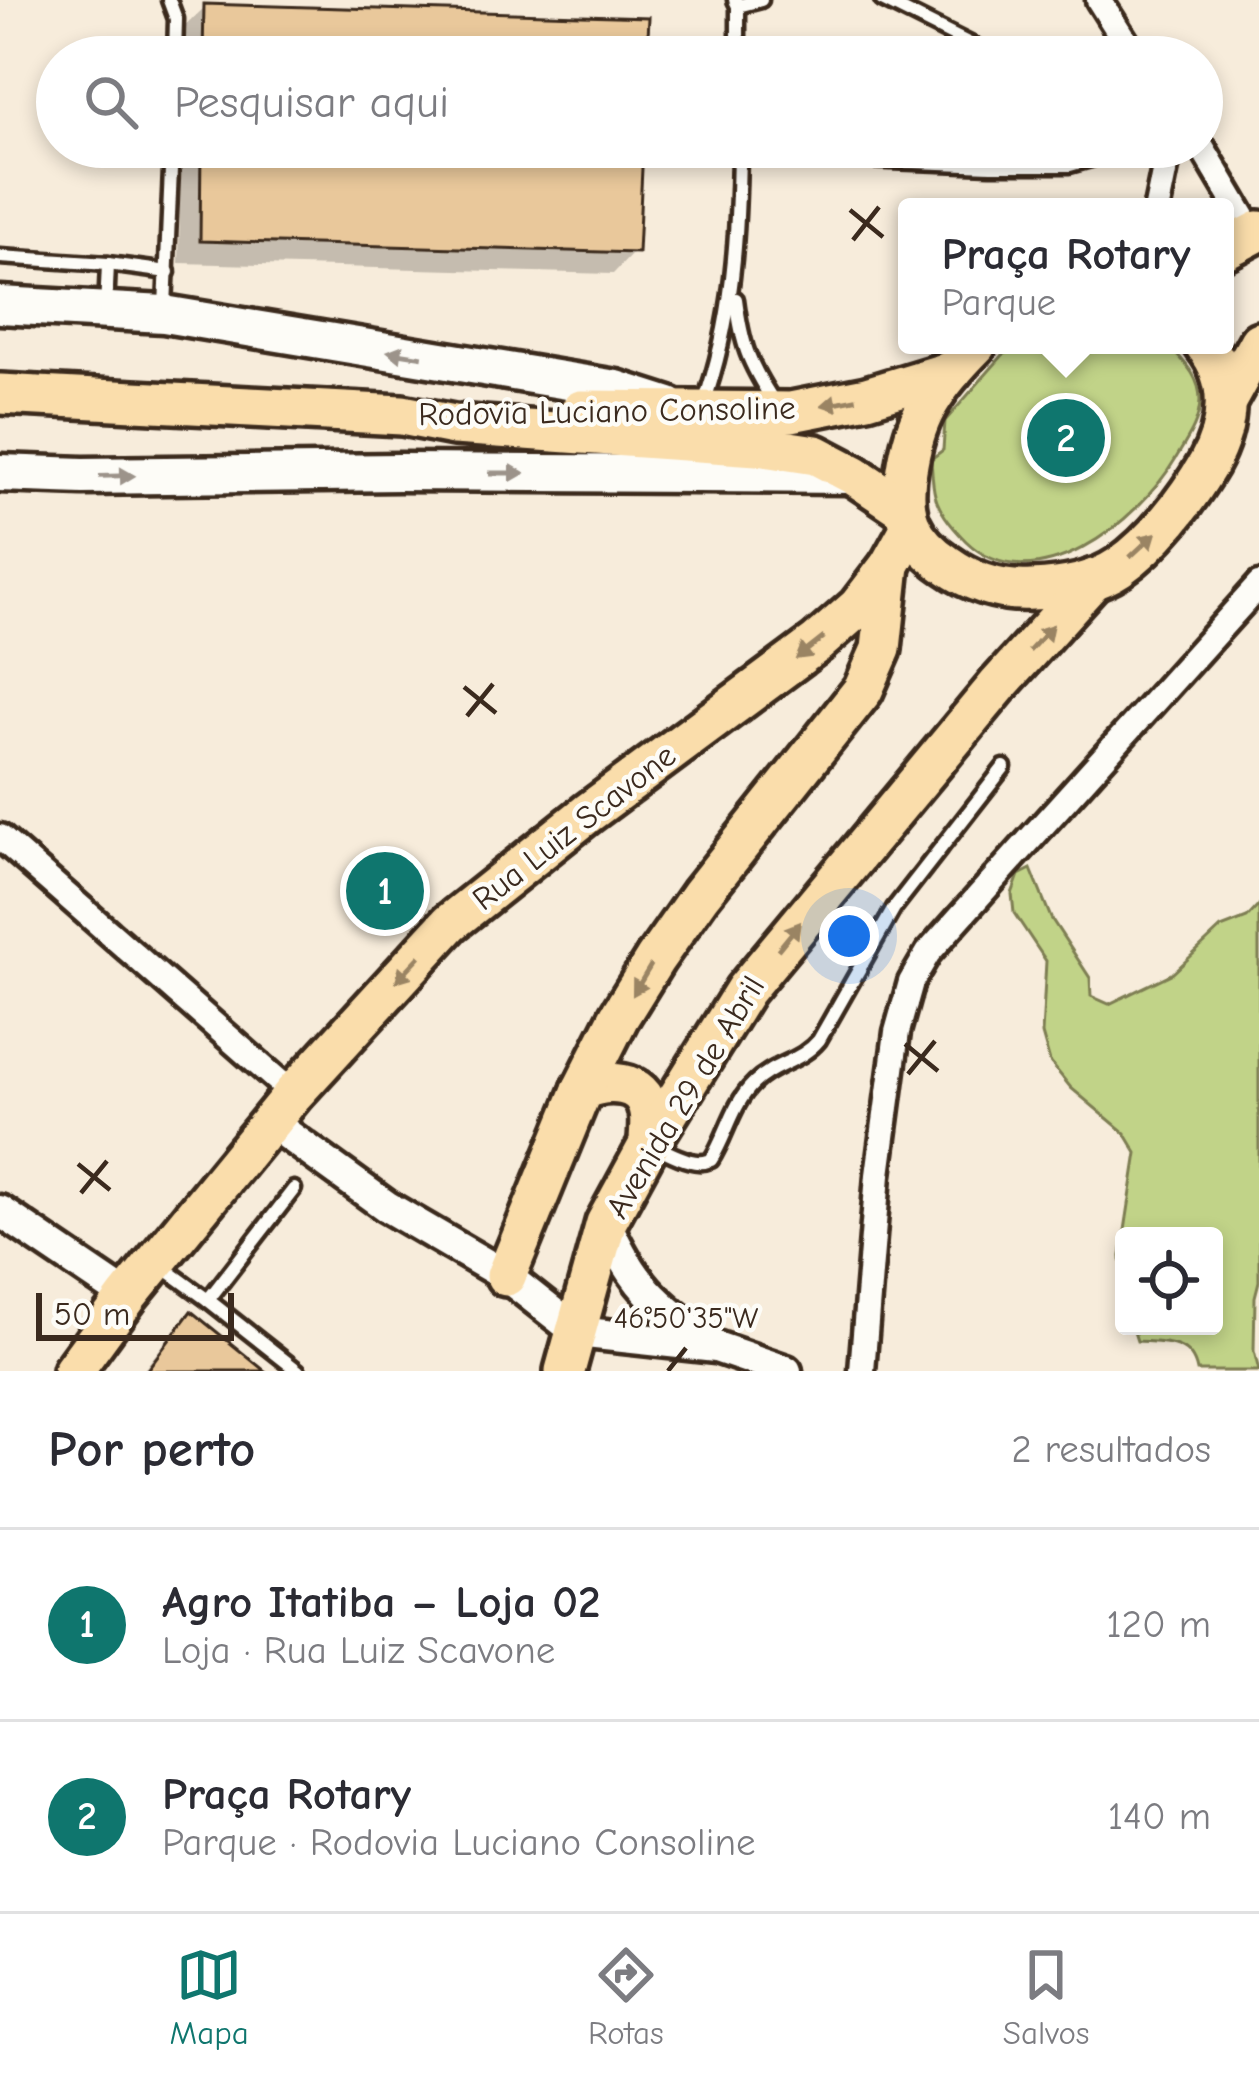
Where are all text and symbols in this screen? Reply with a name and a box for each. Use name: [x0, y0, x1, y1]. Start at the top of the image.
search box: [36, 36, 1223, 168]
icon: search: [78, 69, 144, 135]
text: Pesquisar aqui: [174, 76, 449, 128]
popup: [898, 198, 1234, 354]
text: Praça Rotary: [941, 228, 1191, 280]
text: Parque: [941, 280, 1056, 325]
one-way arrow: [386, 344, 424, 362]
street label: Rodovia Luciano Consoline: [418, 389, 796, 433]
one-way arrow: [820, 393, 857, 412]
pin: 2: [1027, 393, 1105, 483]
one-way arrow: [489, 463, 527, 483]
one-way arrow: [99, 466, 137, 486]
one-way arrow: [1128, 532, 1157, 559]
one-way arrow: [1027, 623, 1054, 652]
one-way arrow: [794, 635, 826, 660]
street label: Rua Luiz Scavone: [465, 736, 683, 918]
pin: 1: [346, 846, 424, 936]
your location: [819, 906, 879, 966]
one-way arrow: [776, 921, 802, 951]
one-way arrow: [394, 955, 422, 984]
one-way arrow: [632, 963, 653, 997]
street label: Avenida 29 de Abril: [598, 969, 772, 1225]
map controls: [1115, 1227, 1223, 1335]
button: locate: [1115, 1227, 1223, 1335]
scale bar: [36, 1287, 234, 1340]
text: 50 m: [54, 1295, 130, 1333]
text: 46°50'35"W: [614, 1301, 758, 1336]
text: Por perto: [48, 1420, 255, 1479]
text: 2 resultados: [1011, 1427, 1211, 1472]
text: Agro Itatiba – Loja 02: [162, 1576, 600, 1628]
text: 1: [79, 1602, 95, 1647]
text: 120 m: [1106, 1602, 1211, 1647]
text: Loja · Rua Luiz Scavone: [162, 1628, 555, 1673]
text: Praça Rotary: [162, 1768, 411, 1820]
text: 2: [77, 1794, 97, 1839]
text: 140 m: [1108, 1794, 1211, 1839]
text: Parque · Rodovia Luciano Consoline: [162, 1820, 756, 1865]
tab: Mapa: [170, 1942, 249, 2052]
tab: Rotas: [588, 1942, 664, 2052]
tab: Salvos: [1003, 1942, 1089, 2052]

